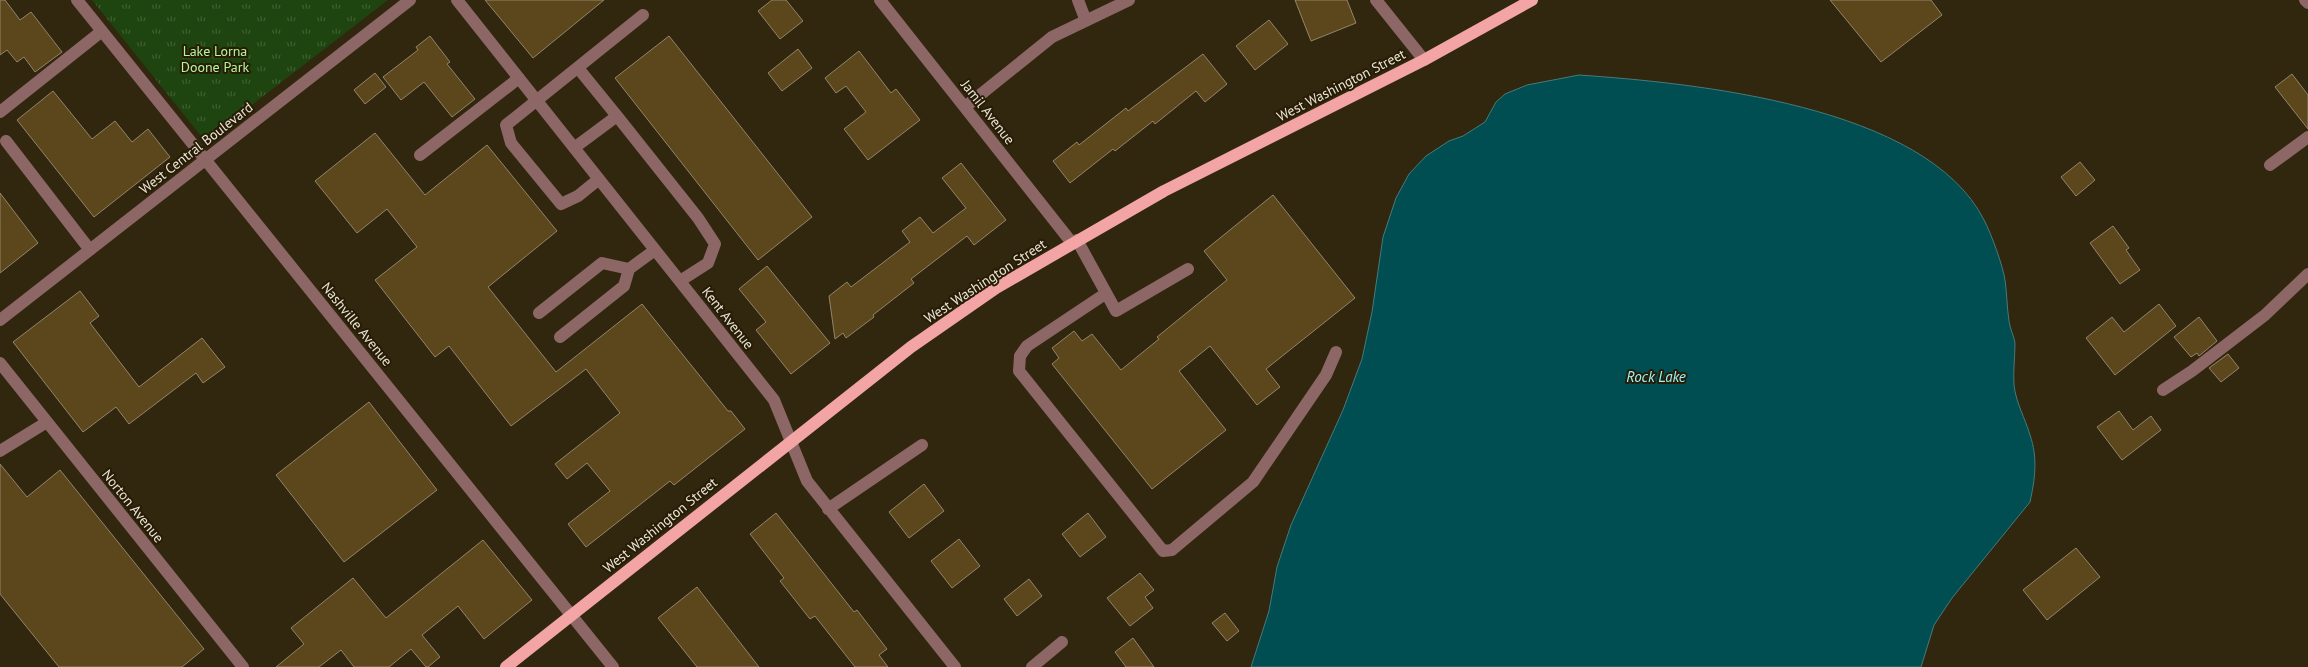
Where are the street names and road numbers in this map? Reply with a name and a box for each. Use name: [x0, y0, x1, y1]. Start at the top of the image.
street label: West Washington Street: [1274, 45, 1409, 125]
street label: Jamil Avenue: [957, 75, 1019, 148]
street label: West Central Boulevard: [136, 98, 256, 198]
street label: West Washington Street: [921, 235, 1050, 327]
street label: Nashville Avenue: [318, 278, 396, 370]
street label: Kent Avenue: [698, 283, 758, 353]
street label: Norton Avenue: [98, 466, 168, 546]
street label: West Washington Street: [599, 473, 721, 577]

